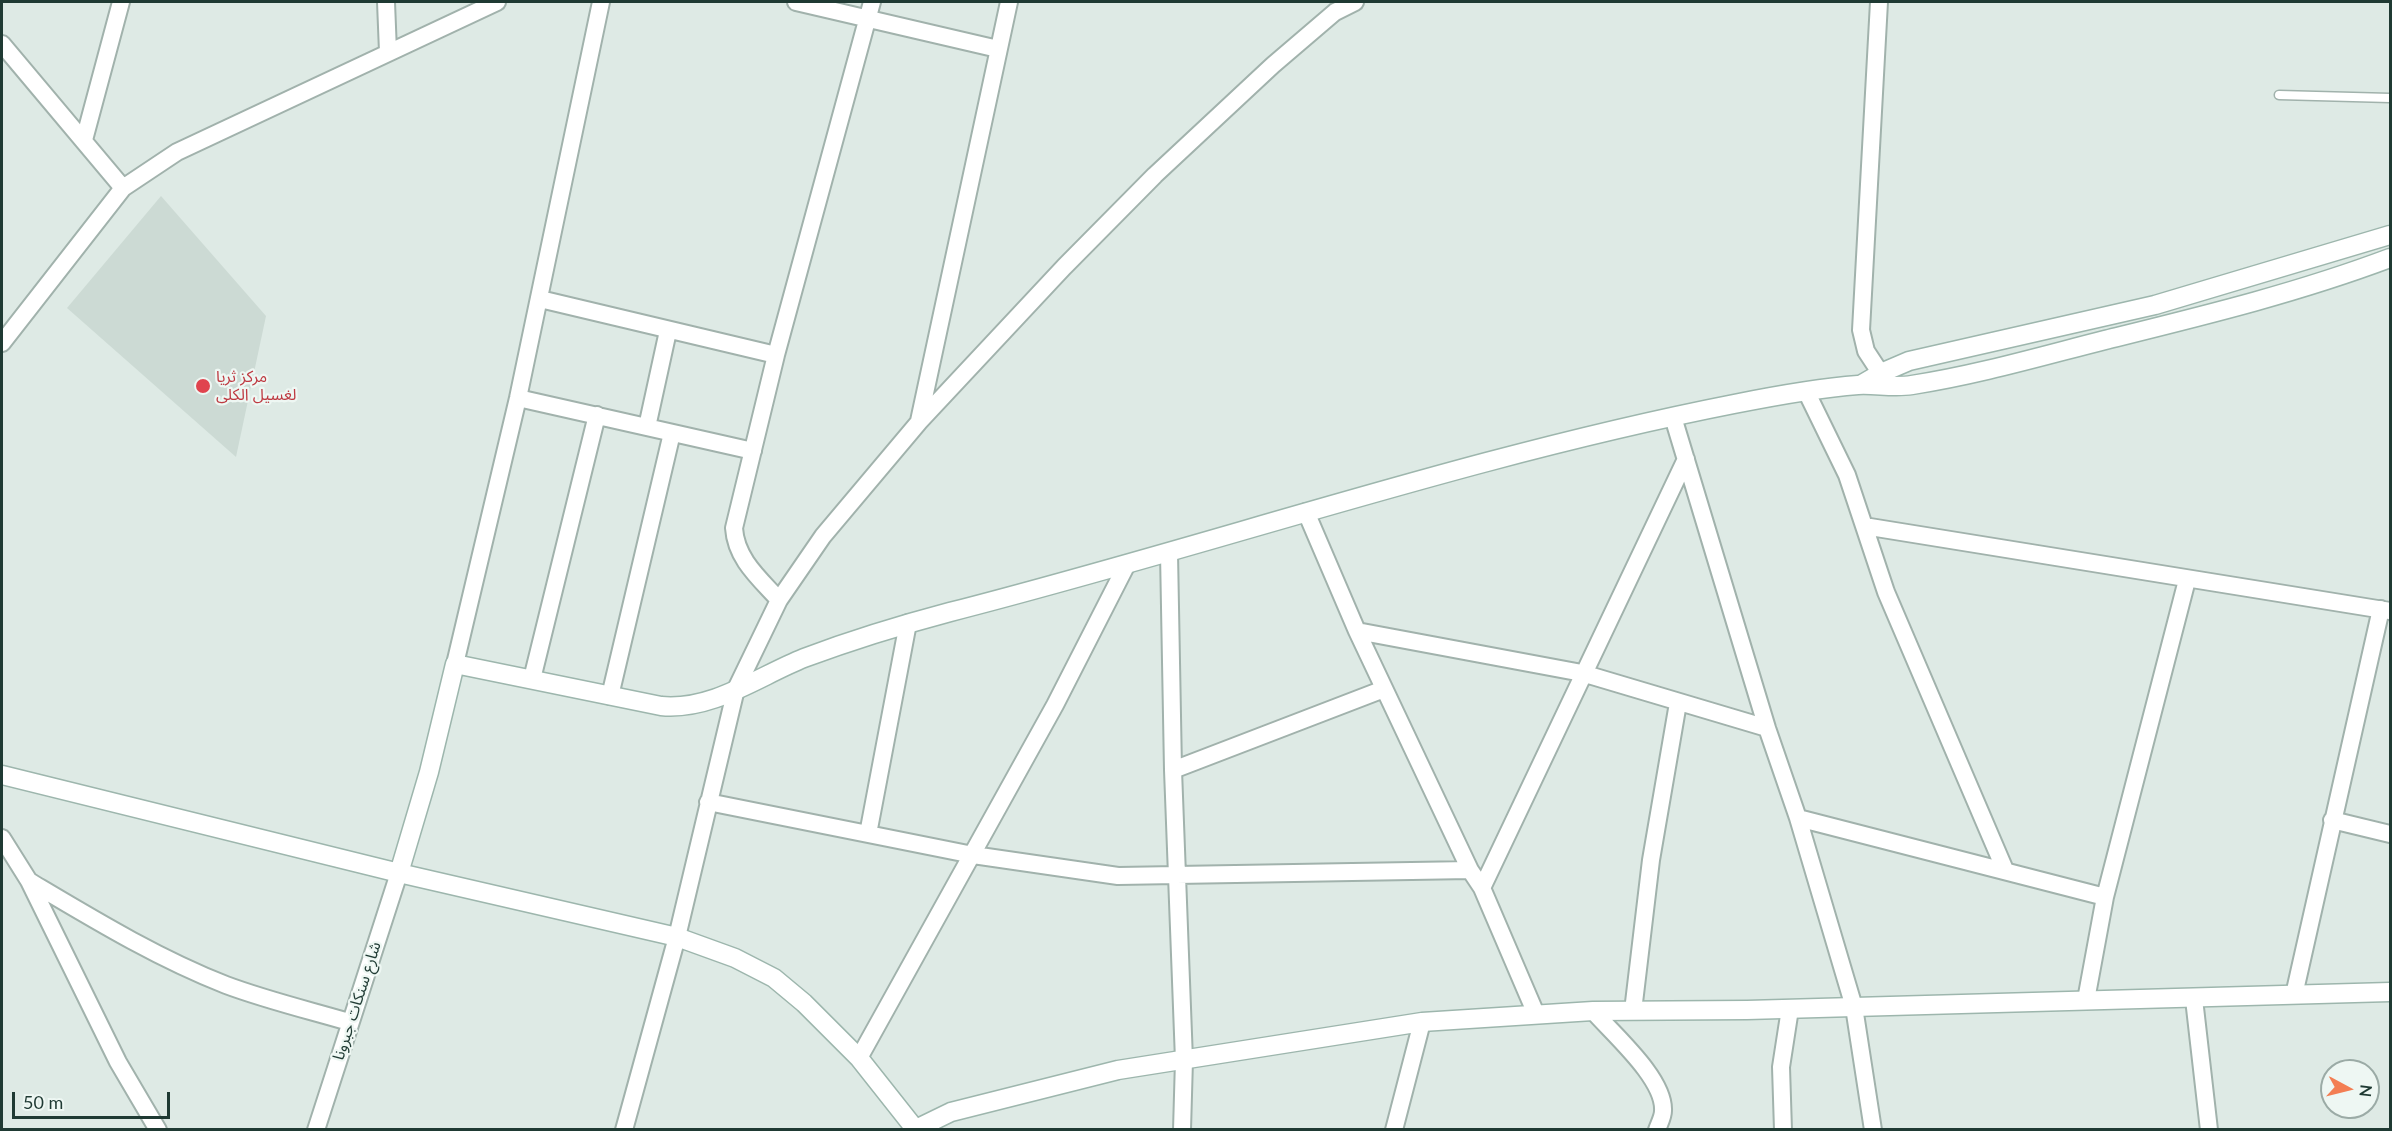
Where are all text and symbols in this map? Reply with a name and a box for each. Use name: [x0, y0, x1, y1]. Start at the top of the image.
place label: مركز ثريا لغسيل الكلى: [216, 367, 297, 405]
marker: مركز ثريا لغسيل الكلى: [194, 377, 212, 395]
street label: شارع سنكات جبرونا: [329, 939, 385, 1063]
north arrow: [2320, 1059, 2380, 1119]
scale bar: [15, 1080, 172, 1118]
text: N: [2356, 1084, 2377, 1098]
text: 50 m: [23, 1091, 63, 1113]

